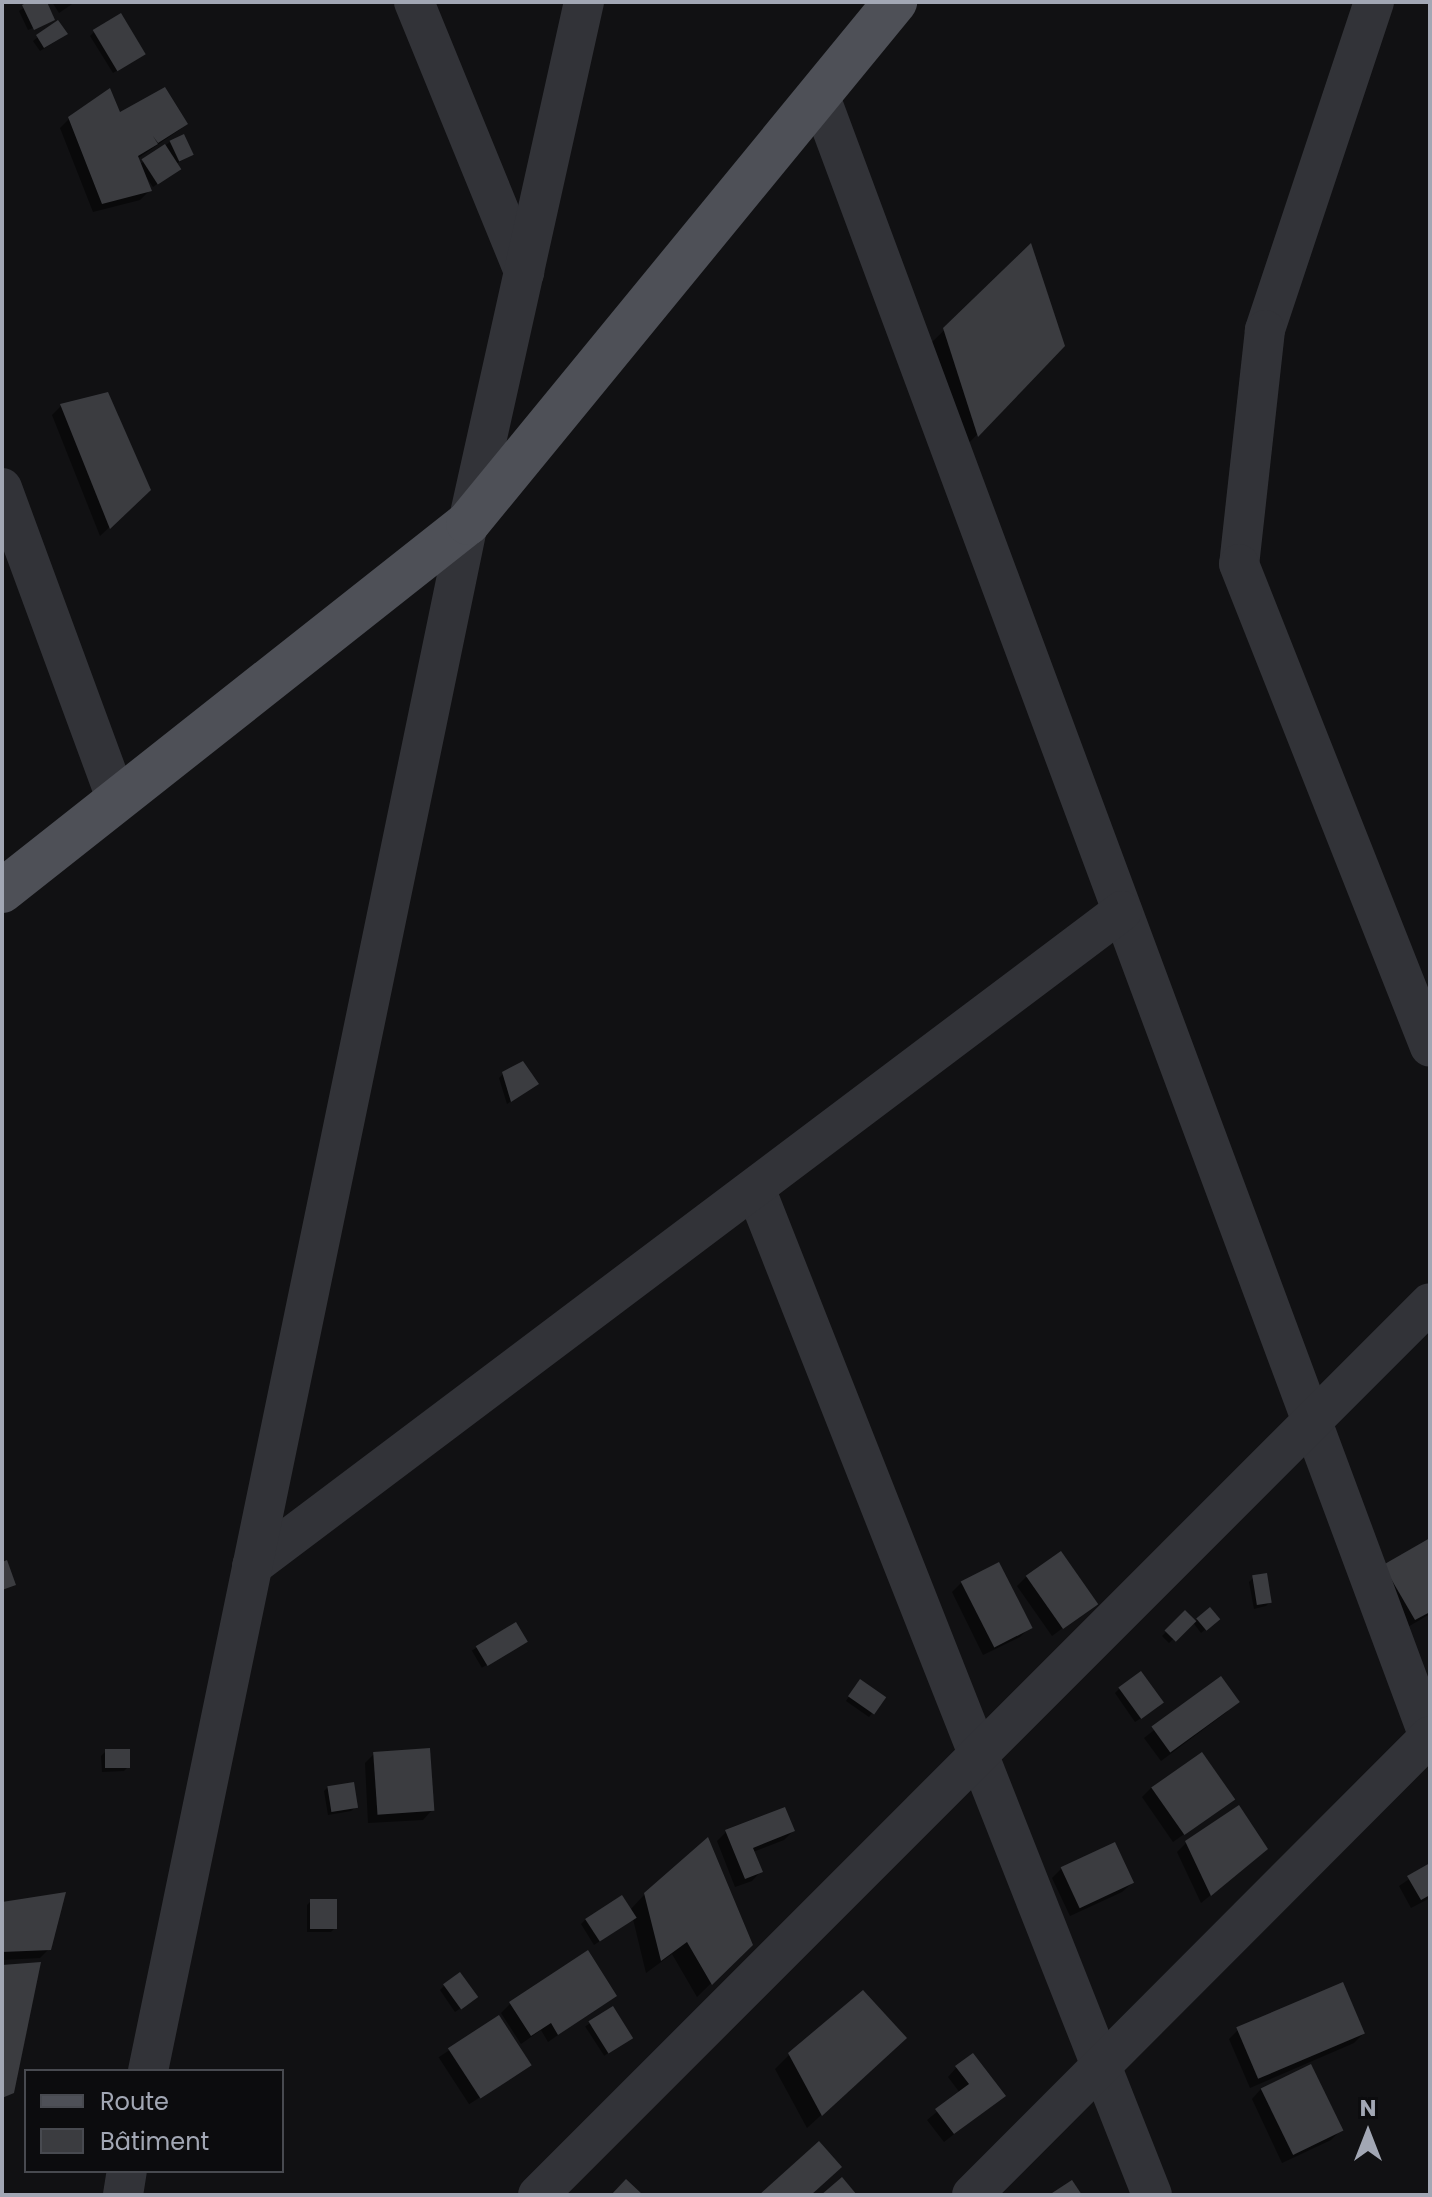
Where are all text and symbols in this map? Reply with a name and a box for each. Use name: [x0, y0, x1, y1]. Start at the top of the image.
legend: [24, 2069, 284, 2173]
text: Route: [100, 2085, 169, 2118]
north arrow: [1328, 2093, 1408, 2173]
text: N: [1360, 2093, 1376, 2124]
text: Bâtiment: [100, 2125, 209, 2158]

